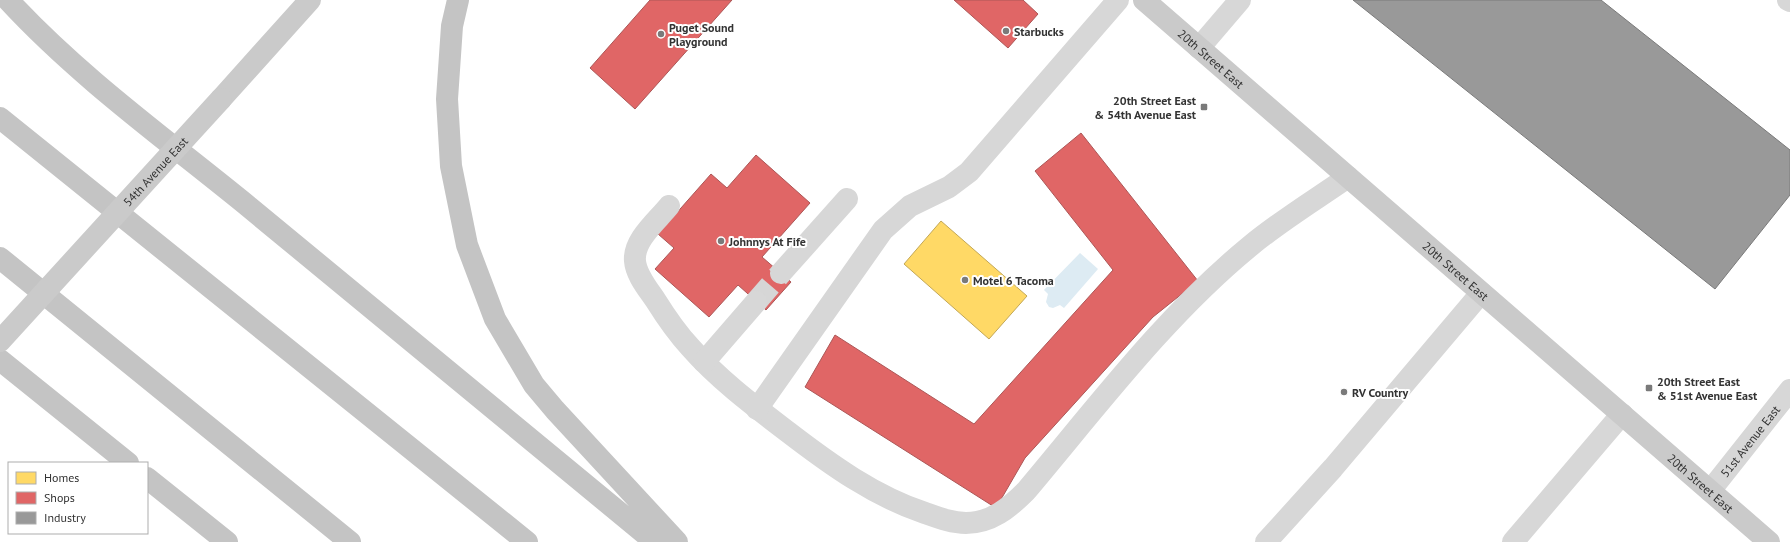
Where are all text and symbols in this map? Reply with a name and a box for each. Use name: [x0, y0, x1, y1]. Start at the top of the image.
place label: Puget Sound Playground: [669, 20, 734, 49]
place label: Starbucks: [1014, 24, 1064, 39]
marker: Starbucks: [1001, 26, 1011, 36]
street label: 20th Street East: [1175, 26, 1247, 91]
marker: Puget Sound Playground: [656, 29, 666, 39]
place label: 20th Street East & 54th Avenue East: [1094, 93, 1197, 122]
marker: 20th Street East & 54th Avenue East: [1199, 102, 1209, 112]
street label: 54th Avenue East: [120, 133, 191, 209]
place label: Johnnys At Fife: [728, 234, 806, 249]
marker: Johnnys At Fife: [716, 236, 726, 246]
street label: 20th Street East: [1420, 238, 1492, 303]
place label: Motel 6 Tacoma: [973, 273, 1054, 288]
marker: Motel 6 Tacoma: [960, 275, 970, 285]
place label: 20th Street East & 51st Avenue East: [1657, 374, 1758, 403]
marker: 20th Street East & 51st Avenue East: [1644, 383, 1654, 393]
place label: RV Country: [1352, 385, 1409, 400]
marker: RV Country: [1339, 387, 1349, 397]
street label: 51st Avenue East: [1717, 402, 1783, 480]
street label: 20th Street East: [1665, 450, 1737, 516]
legend: [8, 462, 148, 534]
text: Homes: [44, 470, 79, 485]
text: Shops: [44, 490, 75, 505]
text: Industry: [44, 510, 86, 525]

